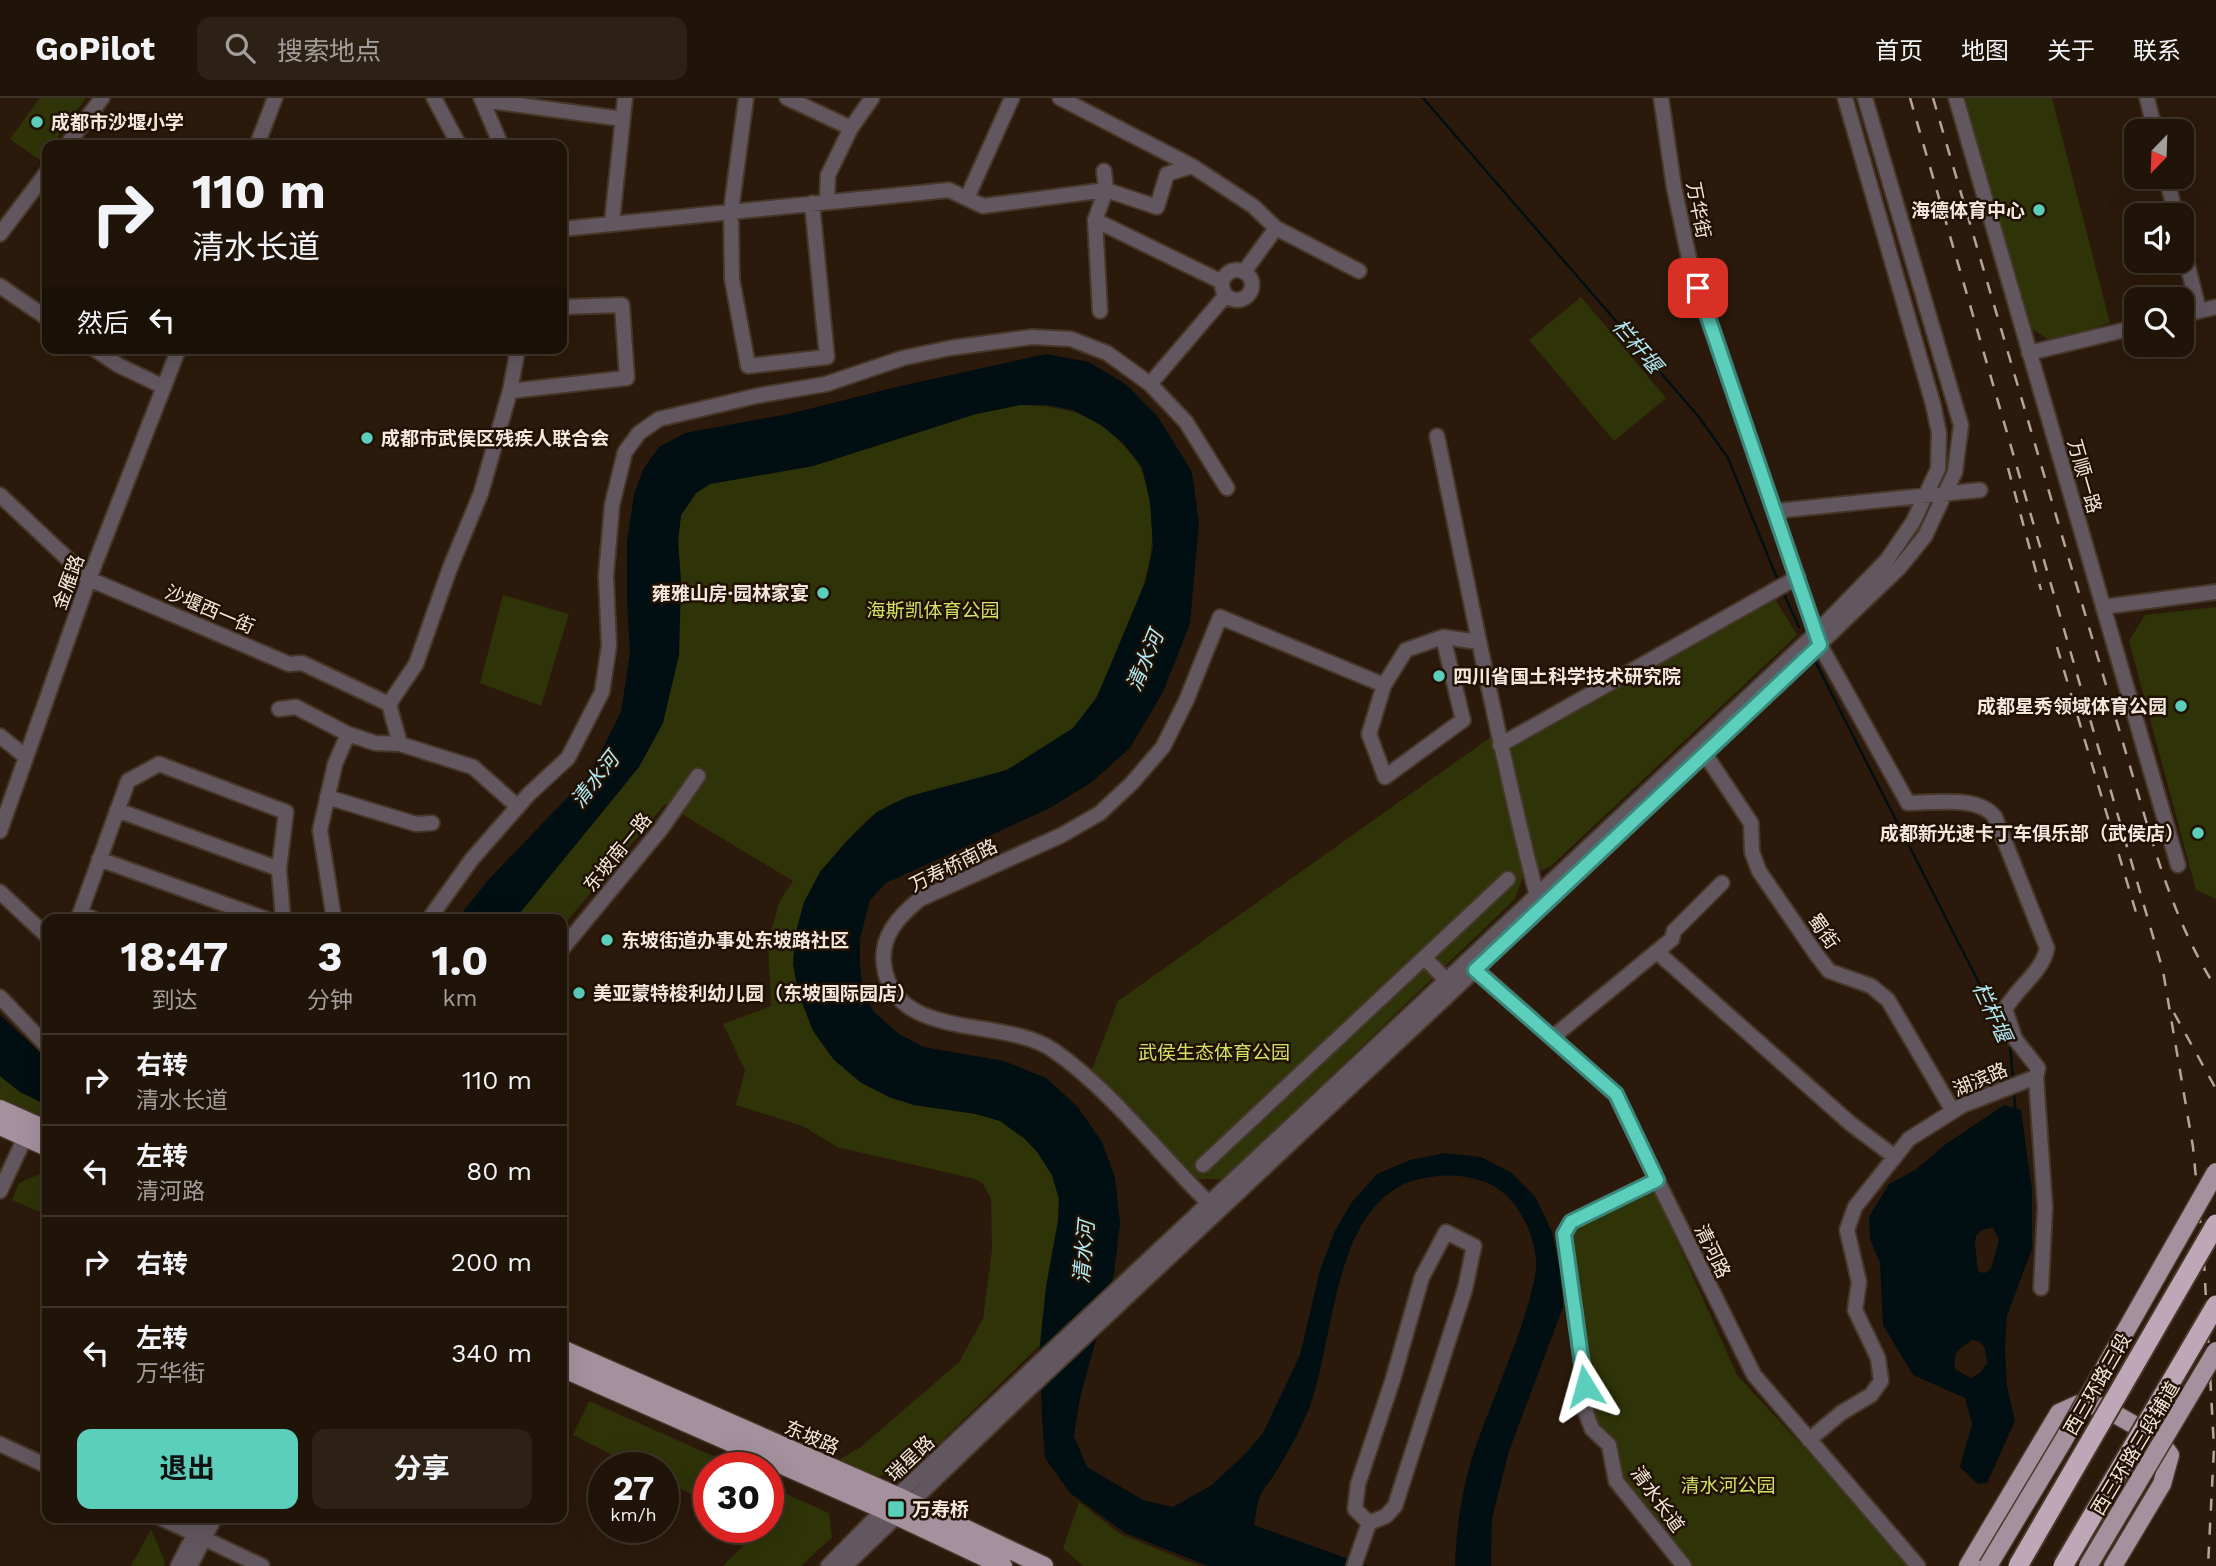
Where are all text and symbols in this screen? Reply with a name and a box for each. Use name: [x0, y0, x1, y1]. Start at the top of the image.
search box: [197, 17, 687, 80]
text: GoPilot: [35, 29, 155, 68]
icon: search: [221, 29, 259, 67]
text: 搜索地点: [277, 36, 381, 66]
text: 首页: [1875, 37, 1923, 65]
text: 地图: [1961, 37, 2009, 65]
text: 关于: [2047, 37, 2095, 65]
text: 联系: [2133, 37, 2181, 65]
place label: 成都市沙堰小学: [51, 111, 184, 134]
marker: 成都市沙堰小学: [29, 114, 45, 130]
north arrow: [2124, 119, 2194, 189]
map controls: [2124, 119, 2194, 357]
text: 110 m: [192, 162, 326, 220]
icon: right: [77, 168, 168, 259]
street label: 万华街: [1682, 180, 1715, 240]
place label: 海德体育中心: [1911, 199, 2025, 222]
marker: 海德体育中心: [2031, 202, 2047, 218]
button: sound: [2124, 203, 2194, 273]
text: 清水长道: [192, 228, 320, 266]
pin: [1668, 258, 1728, 318]
icon: arrive: [1679, 269, 1717, 307]
button: search: [2124, 287, 2194, 357]
icon: left: [143, 301, 181, 339]
text: 然后: [77, 308, 129, 338]
water label: 栏杆堰: [1607, 314, 1669, 380]
place label: 成都市武侯区残疾人联合会: [381, 427, 609, 450]
marker: 成都市武侯区残疾人联合会: [359, 430, 375, 446]
street label: 万顺一路: [2063, 436, 2106, 516]
street label: 金雁路: [48, 551, 89, 613]
street label: 沙堰西一街: [162, 580, 258, 639]
place label: 雍雅山房·园林家宴: [652, 582, 809, 605]
marker: 雍雅山房·园林家宴: [815, 585, 831, 601]
park label: 海斯凯体育公园: [866, 599, 1000, 622]
water label: 清水河: [1121, 623, 1170, 695]
place label: 四川省国土科学技术研究院: [1453, 665, 1681, 688]
marker: 四川省国土科学技术研究院: [1431, 668, 1447, 684]
place label: 成都星秀领域体育公园: [1977, 695, 2167, 718]
marker: 成都星秀领域体育公园: [2173, 698, 2189, 714]
water label: 清水河: [565, 744, 626, 812]
street label: 东坡南一路: [579, 808, 656, 896]
place label: 成都新光速卡丁车俱乐部（武侯店）: [1880, 822, 2184, 845]
marker: 成都新光速卡丁车俱乐部（武侯店）: [2190, 825, 2206, 841]
street label: 万寿桥南路: [905, 834, 1001, 897]
street label: 蜀街: [1803, 909, 1844, 953]
place label: 东坡街道办事处东坡路社区: [621, 929, 849, 952]
text: 18:47: [121, 932, 228, 981]
text: 3: [317, 932, 342, 981]
marker: 东坡街道办事处东坡路社区: [599, 932, 615, 948]
text: 1.0: [431, 936, 488, 985]
water label: 栏杆堰: [1968, 978, 2018, 1048]
place label: 美亚蒙特梭利幼儿园（东坡国际园店）: [593, 982, 916, 1005]
text: km: [442, 985, 477, 1012]
marker: 美亚蒙特梭利幼儿园（东坡国际园店）: [571, 985, 587, 1001]
text: 到达: [151, 987, 197, 1014]
text: 分钟: [307, 987, 353, 1014]
park label: 武侯生态体育公园: [1138, 1041, 1290, 1064]
text: 右转: [136, 1050, 188, 1080]
street label: 湖滨路: [1949, 1058, 2011, 1101]
icon: right: [77, 1061, 115, 1099]
text: 110 m: [462, 1065, 532, 1095]
text: 清水长道: [136, 1087, 228, 1114]
text: 左转: [136, 1141, 188, 1171]
icon: left: [77, 1152, 115, 1190]
text: 80 m: [466, 1156, 532, 1186]
text: 清河路: [136, 1178, 205, 1205]
water label: 清水河: [1068, 1216, 1099, 1284]
street label: 清河路: [1690, 1221, 1735, 1282]
icon: right: [77, 1243, 115, 1281]
text: 200 m: [451, 1247, 532, 1277]
text: 右转: [136, 1249, 188, 1279]
text: 左转: [136, 1323, 188, 1353]
street label: 西三环路三段: [2059, 1329, 2136, 1439]
icon: left: [77, 1334, 115, 1372]
text: 340 m: [451, 1338, 532, 1368]
position arrow: [1548, 1349, 1622, 1423]
text: 万华街: [136, 1360, 205, 1387]
street label: 西三环路三段辅道: [2086, 1377, 2184, 1519]
street label: 东坡路: [781, 1416, 843, 1459]
button: 退出: [77, 1429, 298, 1509]
button: 分享: [312, 1429, 532, 1509]
street label: 瑞星路: [882, 1431, 939, 1486]
speed limit sign: 30: [693, 1452, 784, 1543]
street label: 清水长道: [1626, 1462, 1689, 1537]
text: 27: [613, 1467, 654, 1509]
park label: 清水河公园: [1680, 1474, 1776, 1497]
place label: 万寿桥: [912, 1498, 969, 1521]
marker: 万寿桥: [886, 1499, 906, 1519]
text: km/h: [610, 1504, 657, 1525]

